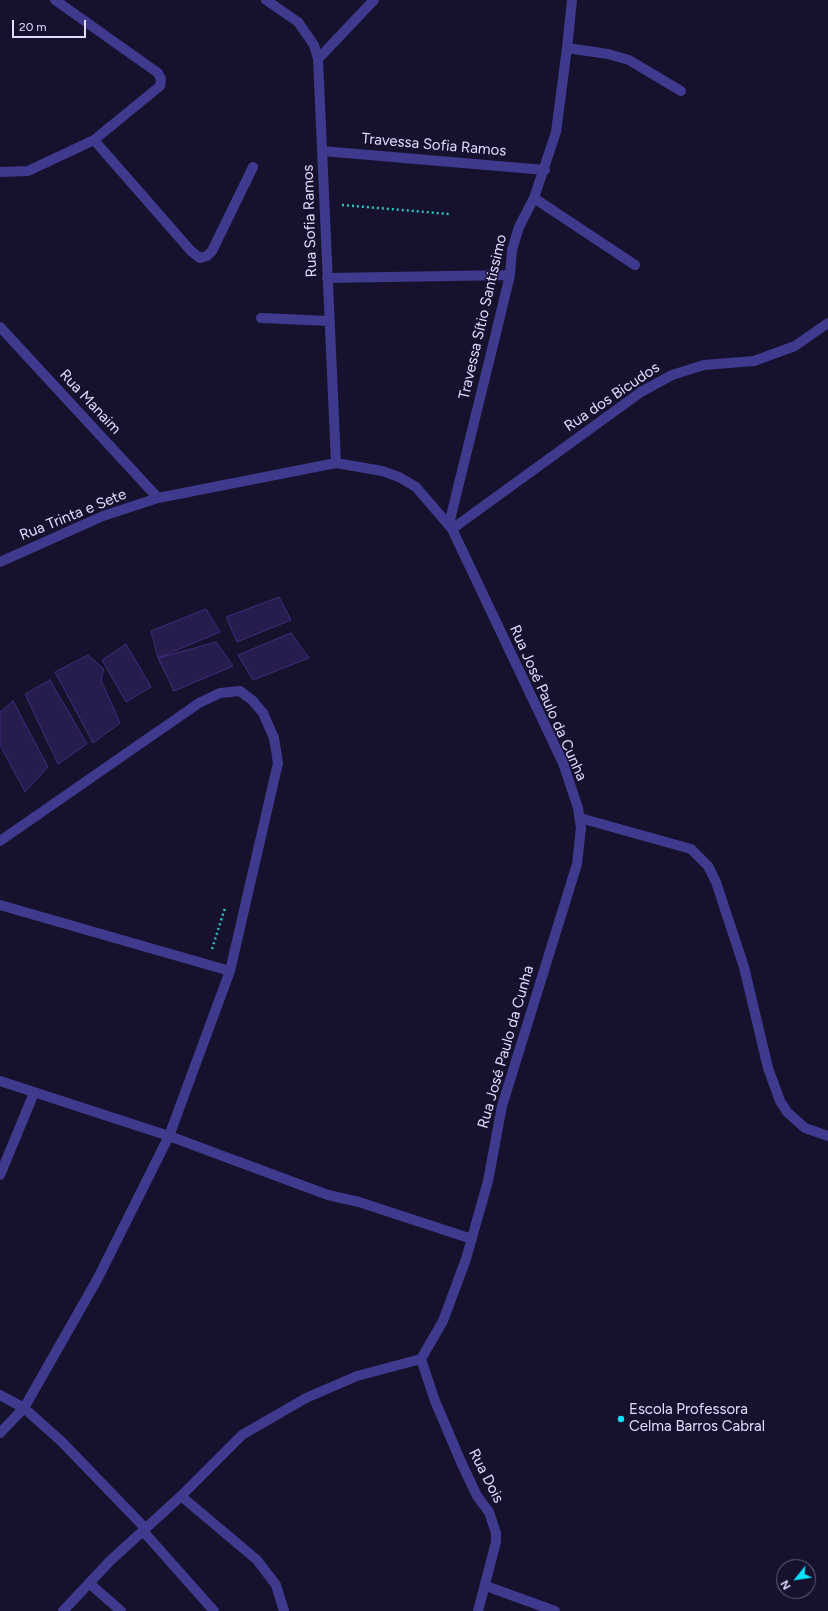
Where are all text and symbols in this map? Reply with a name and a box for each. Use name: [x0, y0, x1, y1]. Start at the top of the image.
scale bar: [14, 12, 88, 38]
text: 20 m: [19, 20, 47, 34]
street label: Travessa Sofia Ramos: [361, 130, 507, 160]
street label: Rua Sofia Ramos: [299, 164, 321, 278]
street label: Travessa Sítio Santissimo: [455, 233, 511, 401]
street label: Rua dos Bicudos: [561, 359, 663, 435]
street label: Rua Manaim: [56, 366, 124, 438]
street label: Rua Trinta e Sete: [17, 485, 129, 545]
street label: Rua José Paulo da Cunha: [506, 622, 590, 784]
street label: Rua José Paulo da Cunha: [474, 964, 538, 1130]
place label: Escola Professora Celma Barros Cabral: [629, 1401, 765, 1436]
marker: Escola Professora Celma Barros Cabral: [616, 1414, 626, 1424]
street label: Rua Dois: [465, 1446, 507, 1506]
north arrow: [776, 1559, 816, 1599]
text: N: [778, 1578, 794, 1592]

